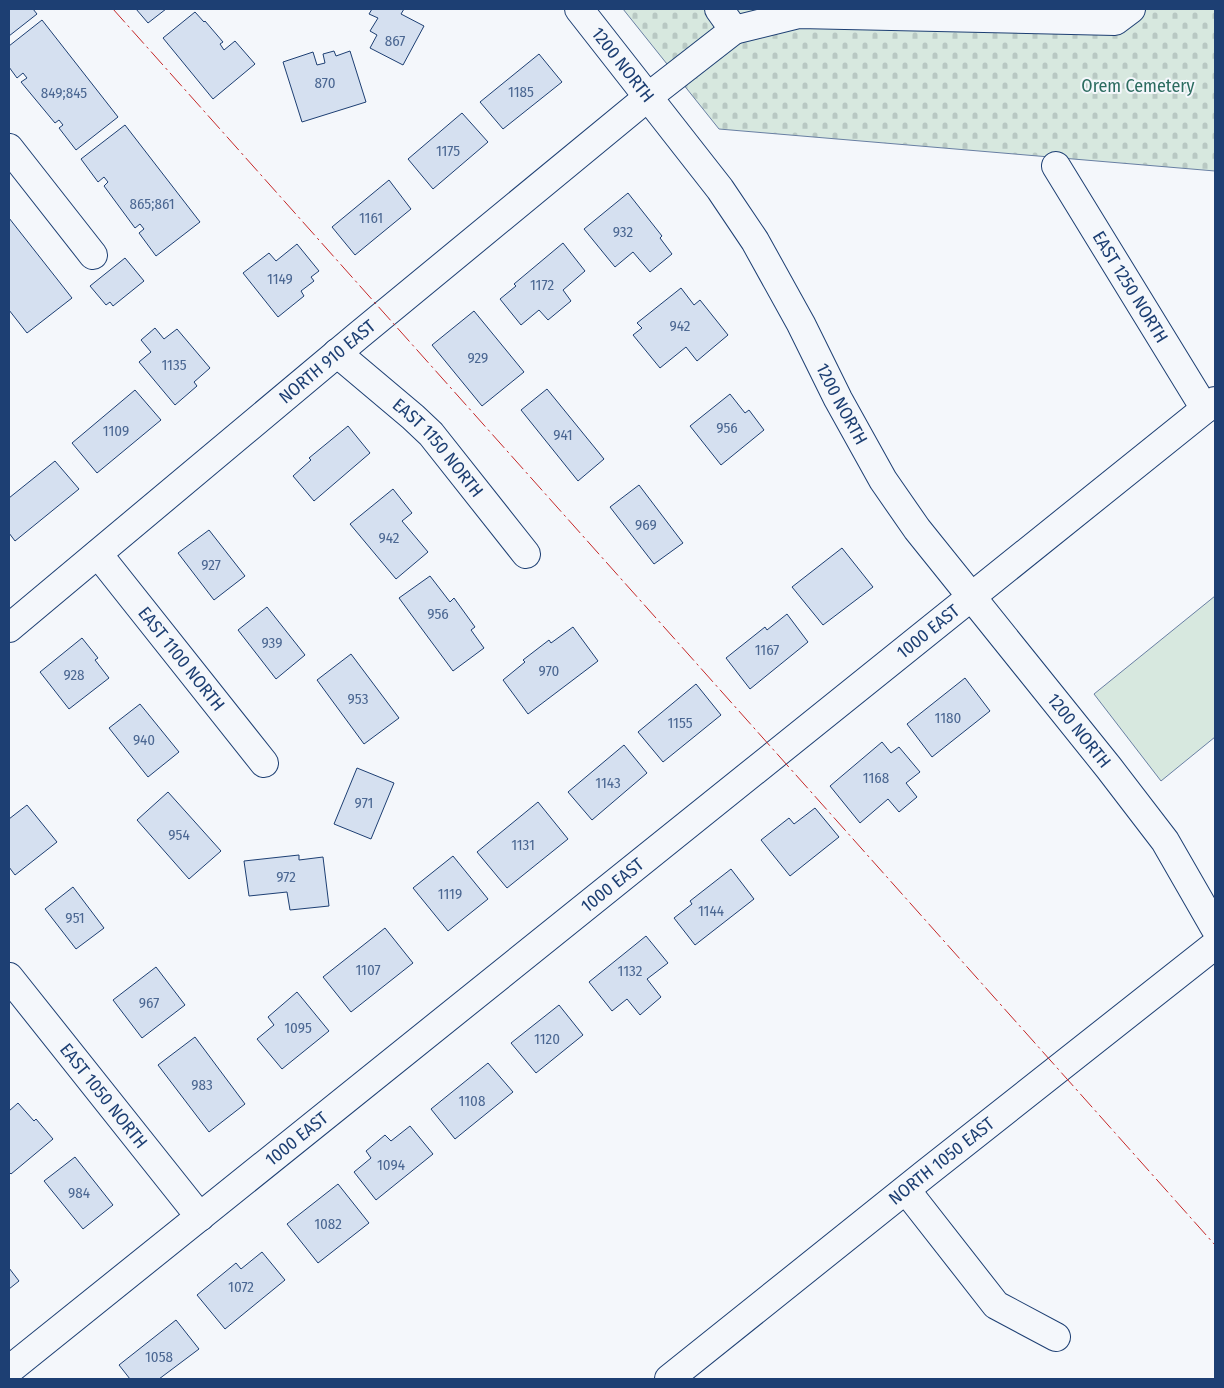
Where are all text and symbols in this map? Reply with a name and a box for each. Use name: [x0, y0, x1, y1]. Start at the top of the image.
street label: 1200 NORTH: [587, 23, 659, 107]
house number: 867: [385, 32, 405, 50]
house number: 870: [314, 74, 336, 92]
park label: Orem Cemetery: [1081, 75, 1195, 97]
house number: 1185: [508, 83, 534, 101]
house number: 849;845: [41, 84, 87, 102]
house number: 1175: [436, 142, 460, 160]
house number: 865;861: [129, 195, 175, 213]
house number: 1161: [359, 209, 383, 227]
house number: 932: [613, 223, 634, 241]
street label: EAST 1250 NORTH: [1088, 227, 1173, 347]
house number: 1149: [267, 270, 293, 288]
house number: 1172: [530, 276, 554, 294]
street label: NORTH 910 EAST: [274, 315, 380, 408]
house number: 942: [670, 317, 691, 335]
house number: 929: [468, 349, 488, 367]
house number: 1135: [161, 356, 187, 374]
street label: 1200 NORTH: [811, 360, 872, 449]
street label: EAST 1150 NORTH: [388, 394, 488, 502]
house number: 956: [716, 419, 738, 437]
house number: 1109: [103, 422, 129, 440]
house number: 941: [553, 426, 573, 444]
house number: 969: [635, 516, 657, 534]
house number: 942: [379, 529, 400, 547]
house number: 927: [201, 556, 221, 574]
street label: 1000 EAST: [892, 599, 964, 663]
street label: EAST 1100 NORTH: [133, 602, 229, 715]
house number: 956: [427, 605, 449, 623]
house number: 939: [262, 634, 282, 652]
house number: 1167: [755, 641, 779, 659]
house number: 970: [539, 662, 559, 680]
house number: 928: [63, 666, 85, 684]
street label: 1200 NORTH: [1043, 689, 1116, 772]
house number: 953: [348, 690, 369, 708]
house number: 1180: [935, 709, 961, 727]
house number: 1155: [667, 714, 693, 732]
house number: 940: [133, 731, 155, 749]
house number: 1168: [863, 769, 889, 787]
house number: 1143: [595, 774, 621, 792]
house number: 971: [355, 794, 373, 812]
house number: 954: [168, 826, 190, 844]
house number: 1131: [511, 836, 535, 854]
street label: 1000 EAST: [577, 853, 649, 917]
house number: 972: [276, 868, 296, 886]
house number: 1119: [438, 885, 462, 903]
house number: 1144: [698, 902, 724, 920]
house number: 951: [65, 909, 85, 927]
house number: 1107: [355, 961, 381, 979]
house number: 1132: [618, 962, 643, 980]
house number: 967: [139, 994, 159, 1012]
house number: 1095: [284, 1019, 312, 1037]
house number: 1120: [534, 1030, 560, 1048]
street label: EAST 1050 NORTH: [55, 1039, 152, 1153]
house number: 983: [191, 1076, 213, 1094]
house number: 1108: [459, 1092, 485, 1110]
street label: 1000 EAST: [261, 1107, 333, 1171]
street label: NORTH 1050 EAST: [884, 1112, 999, 1210]
house number: 1094: [377, 1156, 405, 1174]
house number: 984: [68, 1184, 90, 1202]
house number: 1082: [314, 1215, 342, 1233]
house number: 1072: [228, 1278, 254, 1296]
house number: 1058: [145, 1348, 173, 1366]

